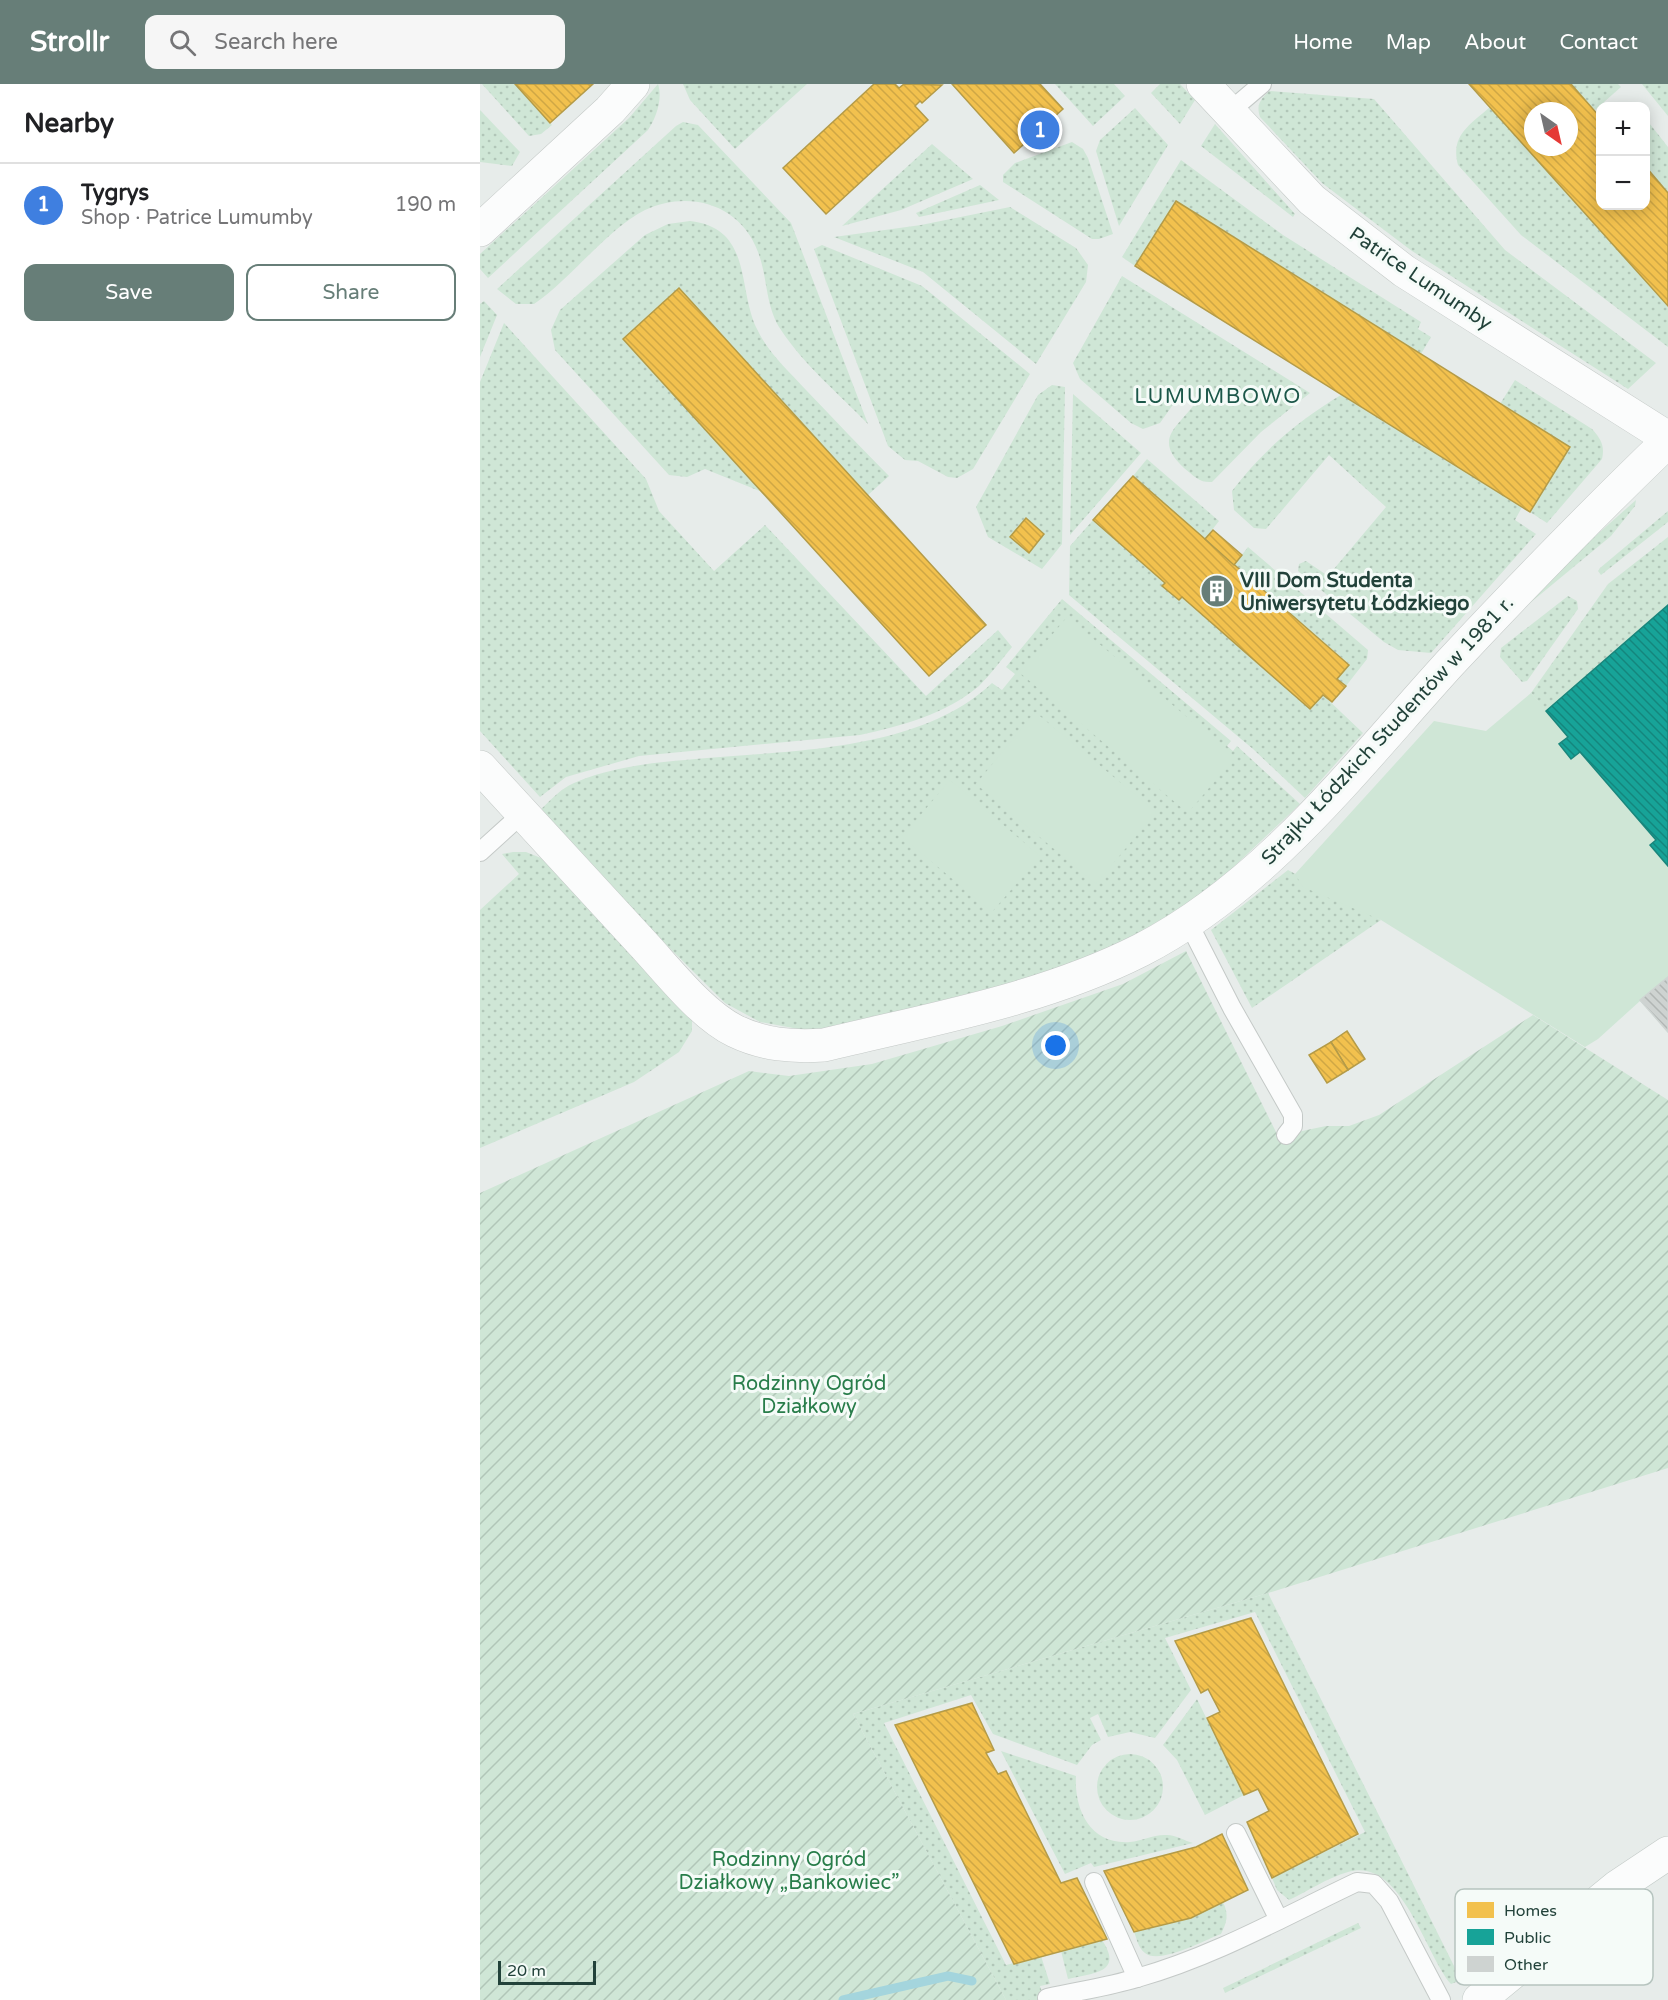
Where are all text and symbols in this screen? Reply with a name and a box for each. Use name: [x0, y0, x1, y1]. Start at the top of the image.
search box: [145, 15, 565, 69]
text: Strollr: [30, 25, 109, 59]
icon: search: [166, 26, 199, 59]
text: Search here: [214, 29, 338, 55]
text: Home: [1293, 30, 1353, 55]
text: Map: [1386, 30, 1431, 55]
text: About: [1464, 30, 1526, 55]
text: Contact: [1559, 30, 1638, 55]
north arrow: [1524, 102, 1578, 156]
map controls: [1596, 102, 1650, 210]
button: +: [1596, 102, 1650, 156]
text: Nearby: [24, 108, 114, 139]
pin: 1: [1020, 108, 1060, 152]
button: −: [1596, 156, 1650, 210]
text: Tygrys: [81, 180, 149, 206]
text: 1: [37, 193, 50, 217]
text: 190 m: [395, 193, 456, 217]
text: Shop · Patrice Lumumby: [81, 206, 313, 230]
street label: Patrice Lumumby: [1344, 222, 1497, 336]
button: Save: [24, 264, 234, 321]
button: Share: [246, 264, 456, 321]
district label: LUMUMBOWO: [1134, 384, 1302, 409]
place label: VIII Dom Studenta Uniwersytetu Łódzkiego: [1240, 569, 1470, 616]
building icon: VIII Dom Studenta Uniwersytetu Łódzkiego: [1199, 573, 1235, 609]
street label: Strajku Łódzkich Studentów w 1981 r.: [1257, 591, 1519, 870]
your location: [1041, 1031, 1070, 1060]
park label: Rodzinny Ogród Działkowy: [732, 1372, 886, 1419]
park label: Rodzinny Ogród Działkowy „Bankowiec”: [679, 1848, 899, 1895]
legend: [1455, 1889, 1653, 1985]
text: Homes: [1504, 1901, 1557, 1921]
text: Public: [1504, 1928, 1551, 1948]
text: Other: [1504, 1955, 1549, 1975]
scale bar: [498, 1958, 596, 1986]
text: 20 m: [507, 1961, 546, 1981]

